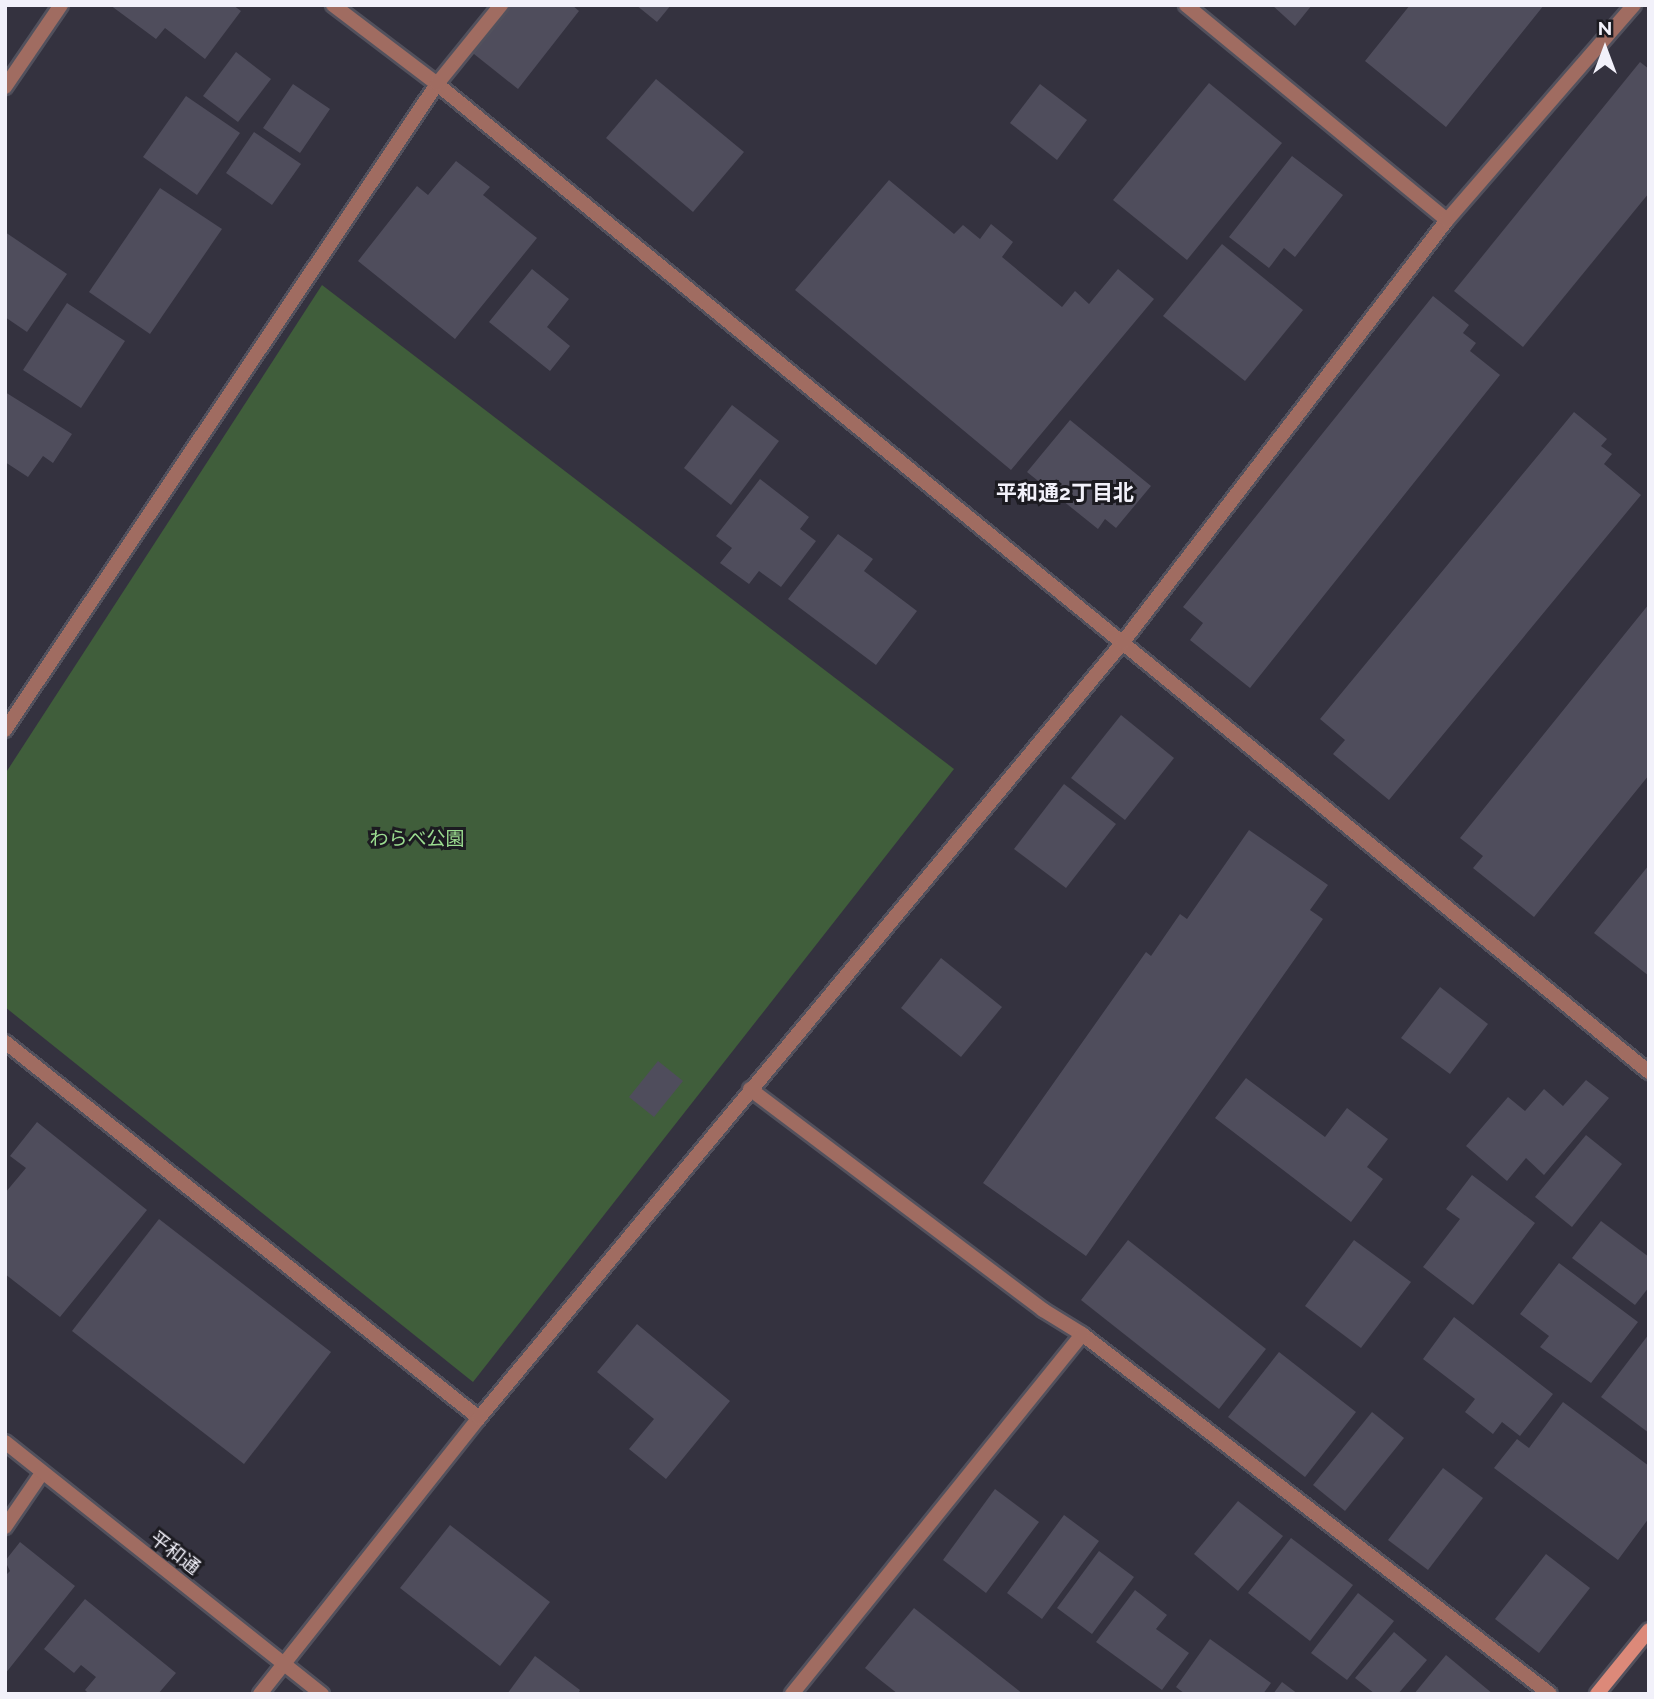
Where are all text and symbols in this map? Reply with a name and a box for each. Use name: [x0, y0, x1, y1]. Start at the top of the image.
north arrow: [1570, 14, 1640, 84]
text: N: [1598, 17, 1612, 39]
district label: 平和通2丁目北: [996, 480, 1134, 506]
park label: わらべ公園: [370, 828, 464, 850]
street label: 平和通: [146, 1526, 204, 1580]

